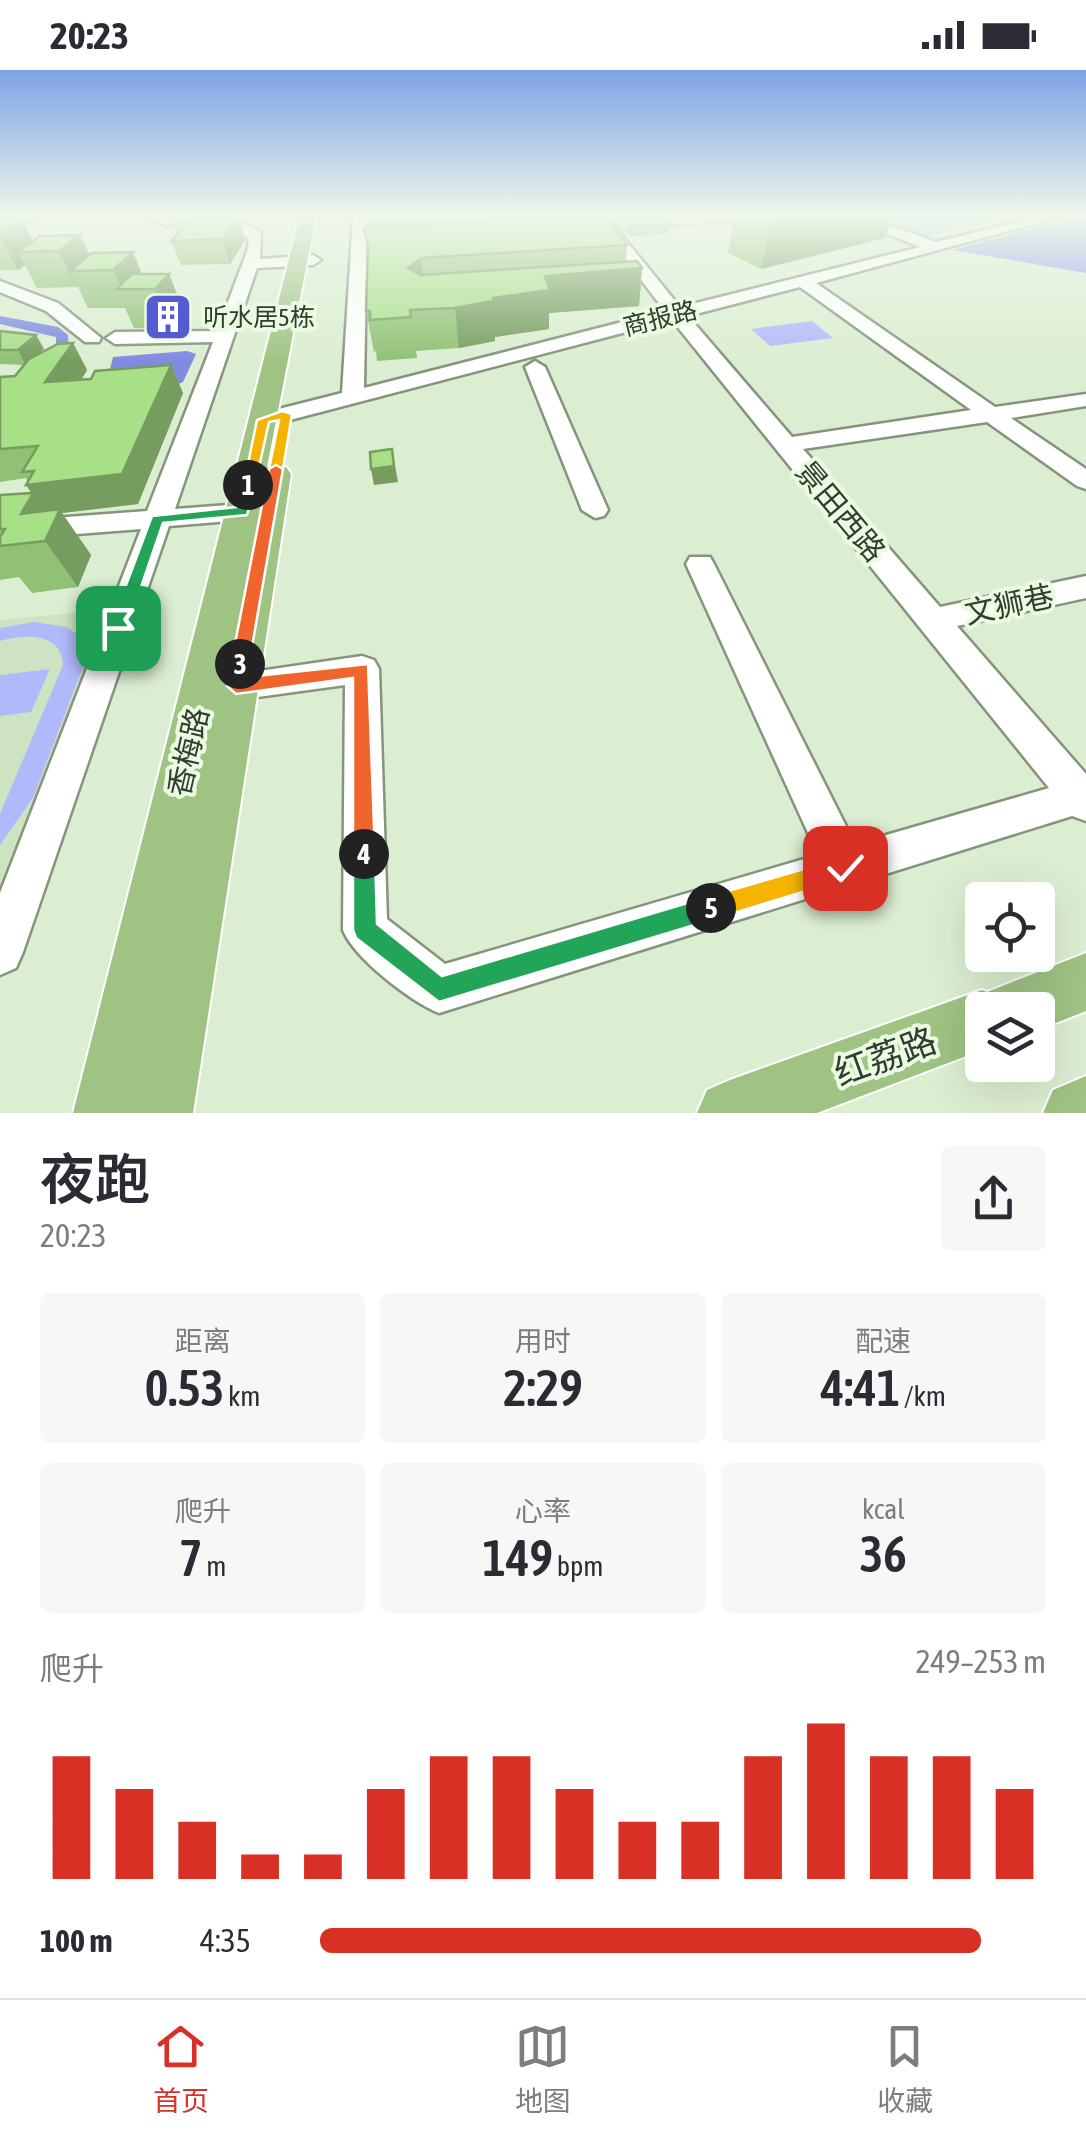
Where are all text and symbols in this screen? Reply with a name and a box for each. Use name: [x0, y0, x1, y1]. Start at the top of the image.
text: 20:23: [50, 14, 129, 57]
building icon: 听水居5栋: [142, 291, 194, 343]
street label: 商报路: [620, 295, 700, 341]
place label: 听水居5栋: [203, 303, 315, 331]
street label: 景田西路: [789, 454, 893, 568]
pin: 1: [223, 460, 273, 510]
text: 1: [241, 469, 255, 501]
street label: 文狮巷: [961, 578, 1057, 630]
pin: [76, 586, 161, 671]
icon: arrive: [91, 601, 146, 656]
pin: 3: [215, 639, 265, 689]
text: 3: [233, 648, 247, 680]
street label: 香梅路: [161, 704, 215, 800]
pin: [803, 826, 888, 911]
pin: 4: [339, 829, 389, 879]
text: 4: [357, 838, 371, 870]
icon: check: [818, 841, 873, 896]
map controls: [965, 882, 1055, 1082]
button: locate: [965, 882, 1055, 972]
pin: 5: [686, 883, 736, 933]
text: 5: [704, 892, 718, 924]
button: layers: [965, 992, 1055, 1082]
street label: 红荔路: [829, 1019, 941, 1093]
button: share: [941, 1146, 1046, 1251]
text: 夜跑: [40, 1148, 150, 1211]
text: 20:23: [40, 1217, 107, 1254]
text: 距离: [175, 1325, 231, 1357]
text: 用时: [515, 1325, 571, 1357]
text: 配速: [855, 1325, 911, 1357]
text: 0.53: [145, 1359, 224, 1417]
text: 2:29: [503, 1359, 583, 1417]
text: 4:41: [821, 1359, 900, 1417]
text: km: [224, 1380, 261, 1412]
text: /km: [900, 1380, 946, 1412]
text: kcal: [862, 1493, 905, 1525]
text: 爬升: [175, 1495, 231, 1527]
text: 心率: [515, 1495, 571, 1527]
text: 36: [860, 1525, 907, 1583]
text: 7: [179, 1529, 202, 1587]
text: 149: [482, 1529, 553, 1587]
text: m: [202, 1550, 226, 1582]
text: bpm: [553, 1550, 604, 1582]
text: 249–253 m: [916, 1643, 1046, 1680]
text: 爬升: [40, 1650, 104, 1687]
text: 100 m: [40, 1922, 113, 1959]
text: 4:35: [200, 1922, 251, 1959]
tab: 首页: [153, 2019, 209, 2119]
tab: 地图: [515, 2019, 571, 2119]
tab: 收藏: [877, 2019, 933, 2119]

